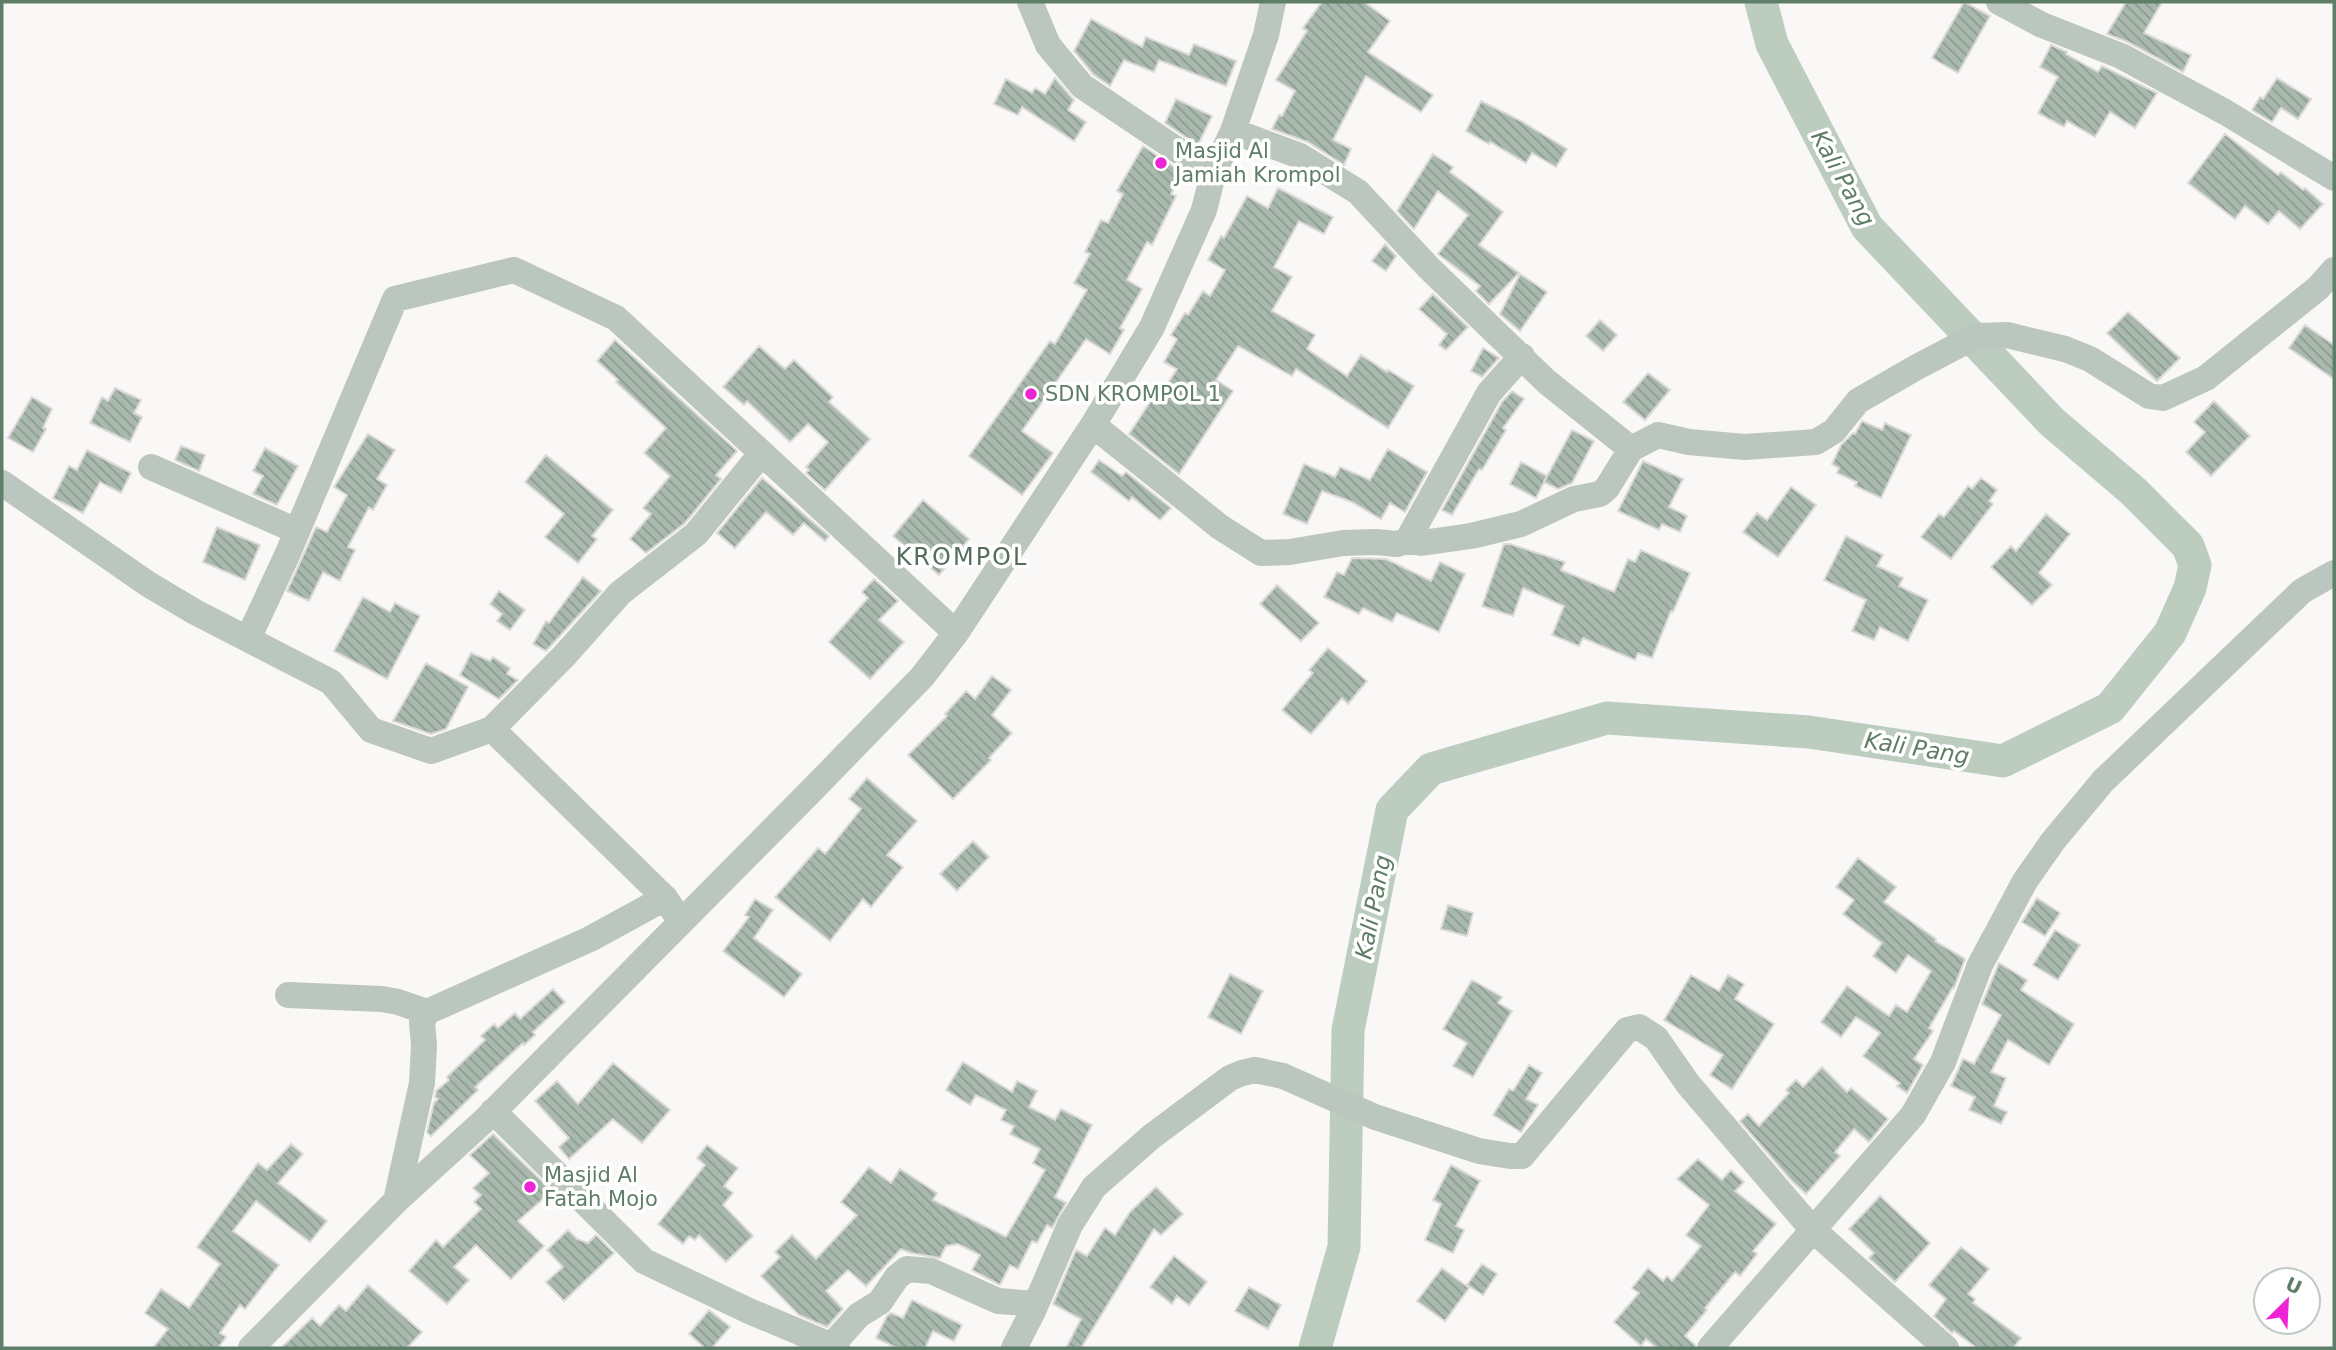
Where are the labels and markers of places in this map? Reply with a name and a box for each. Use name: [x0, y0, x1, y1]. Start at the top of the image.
place label: Masjid Al Jamiah Krompol: [1173, 139, 1340, 187]
marker: Masjid Al Jamiah Krompol: [1153, 155, 1169, 171]
place label: SDN KROMPOL 1: [1045, 382, 1221, 406]
marker: SDN KROMPOL 1: [1023, 386, 1039, 402]
place label: Masjid Al Fatah Mojo: [544, 1163, 658, 1211]
marker: Masjid Al Fatah Mojo: [522, 1179, 538, 1195]

